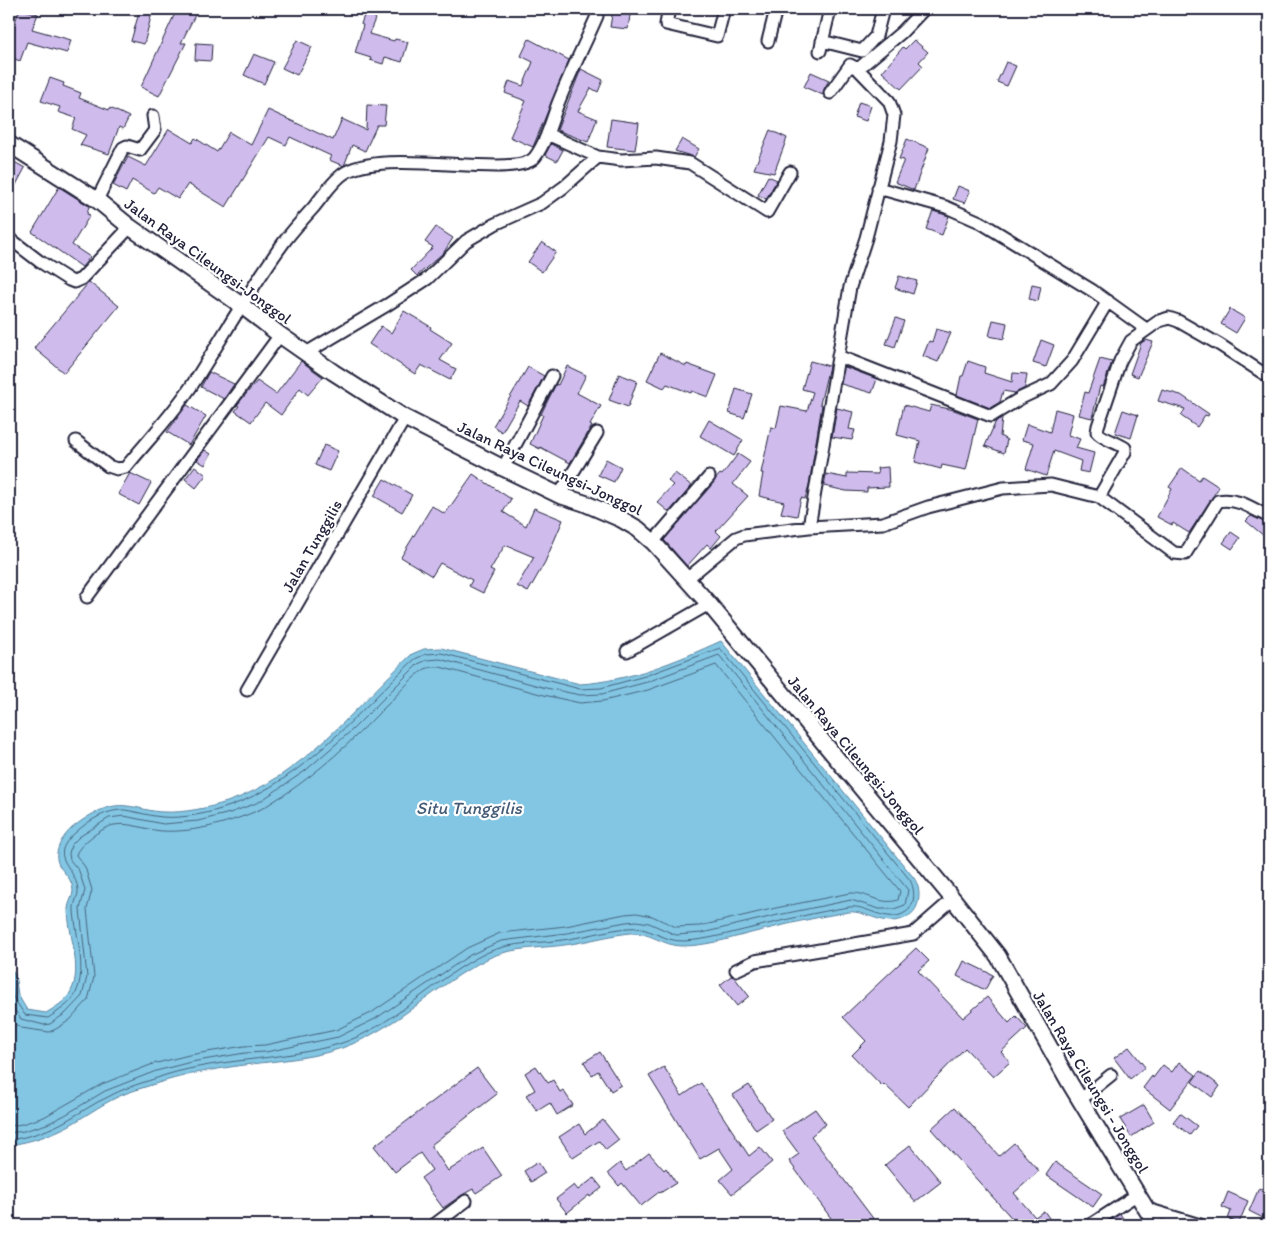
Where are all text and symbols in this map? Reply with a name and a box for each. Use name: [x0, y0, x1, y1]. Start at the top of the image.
street label: Jalan Raya Cileungsi-Jonggol: [121, 194, 295, 328]
street label: Jalan Raya Cileungsi-Jonggol: [455, 417, 646, 519]
street label: Jalan Tunggilis: [278, 496, 346, 596]
street label: Jalan Raya Cileungsi-Jonggol: [784, 672, 928, 839]
water label: Situ Tunggilis: [416, 797, 523, 819]
street label: Jalan Raya Cileungsi - Jonggol: [1029, 987, 1153, 1177]

